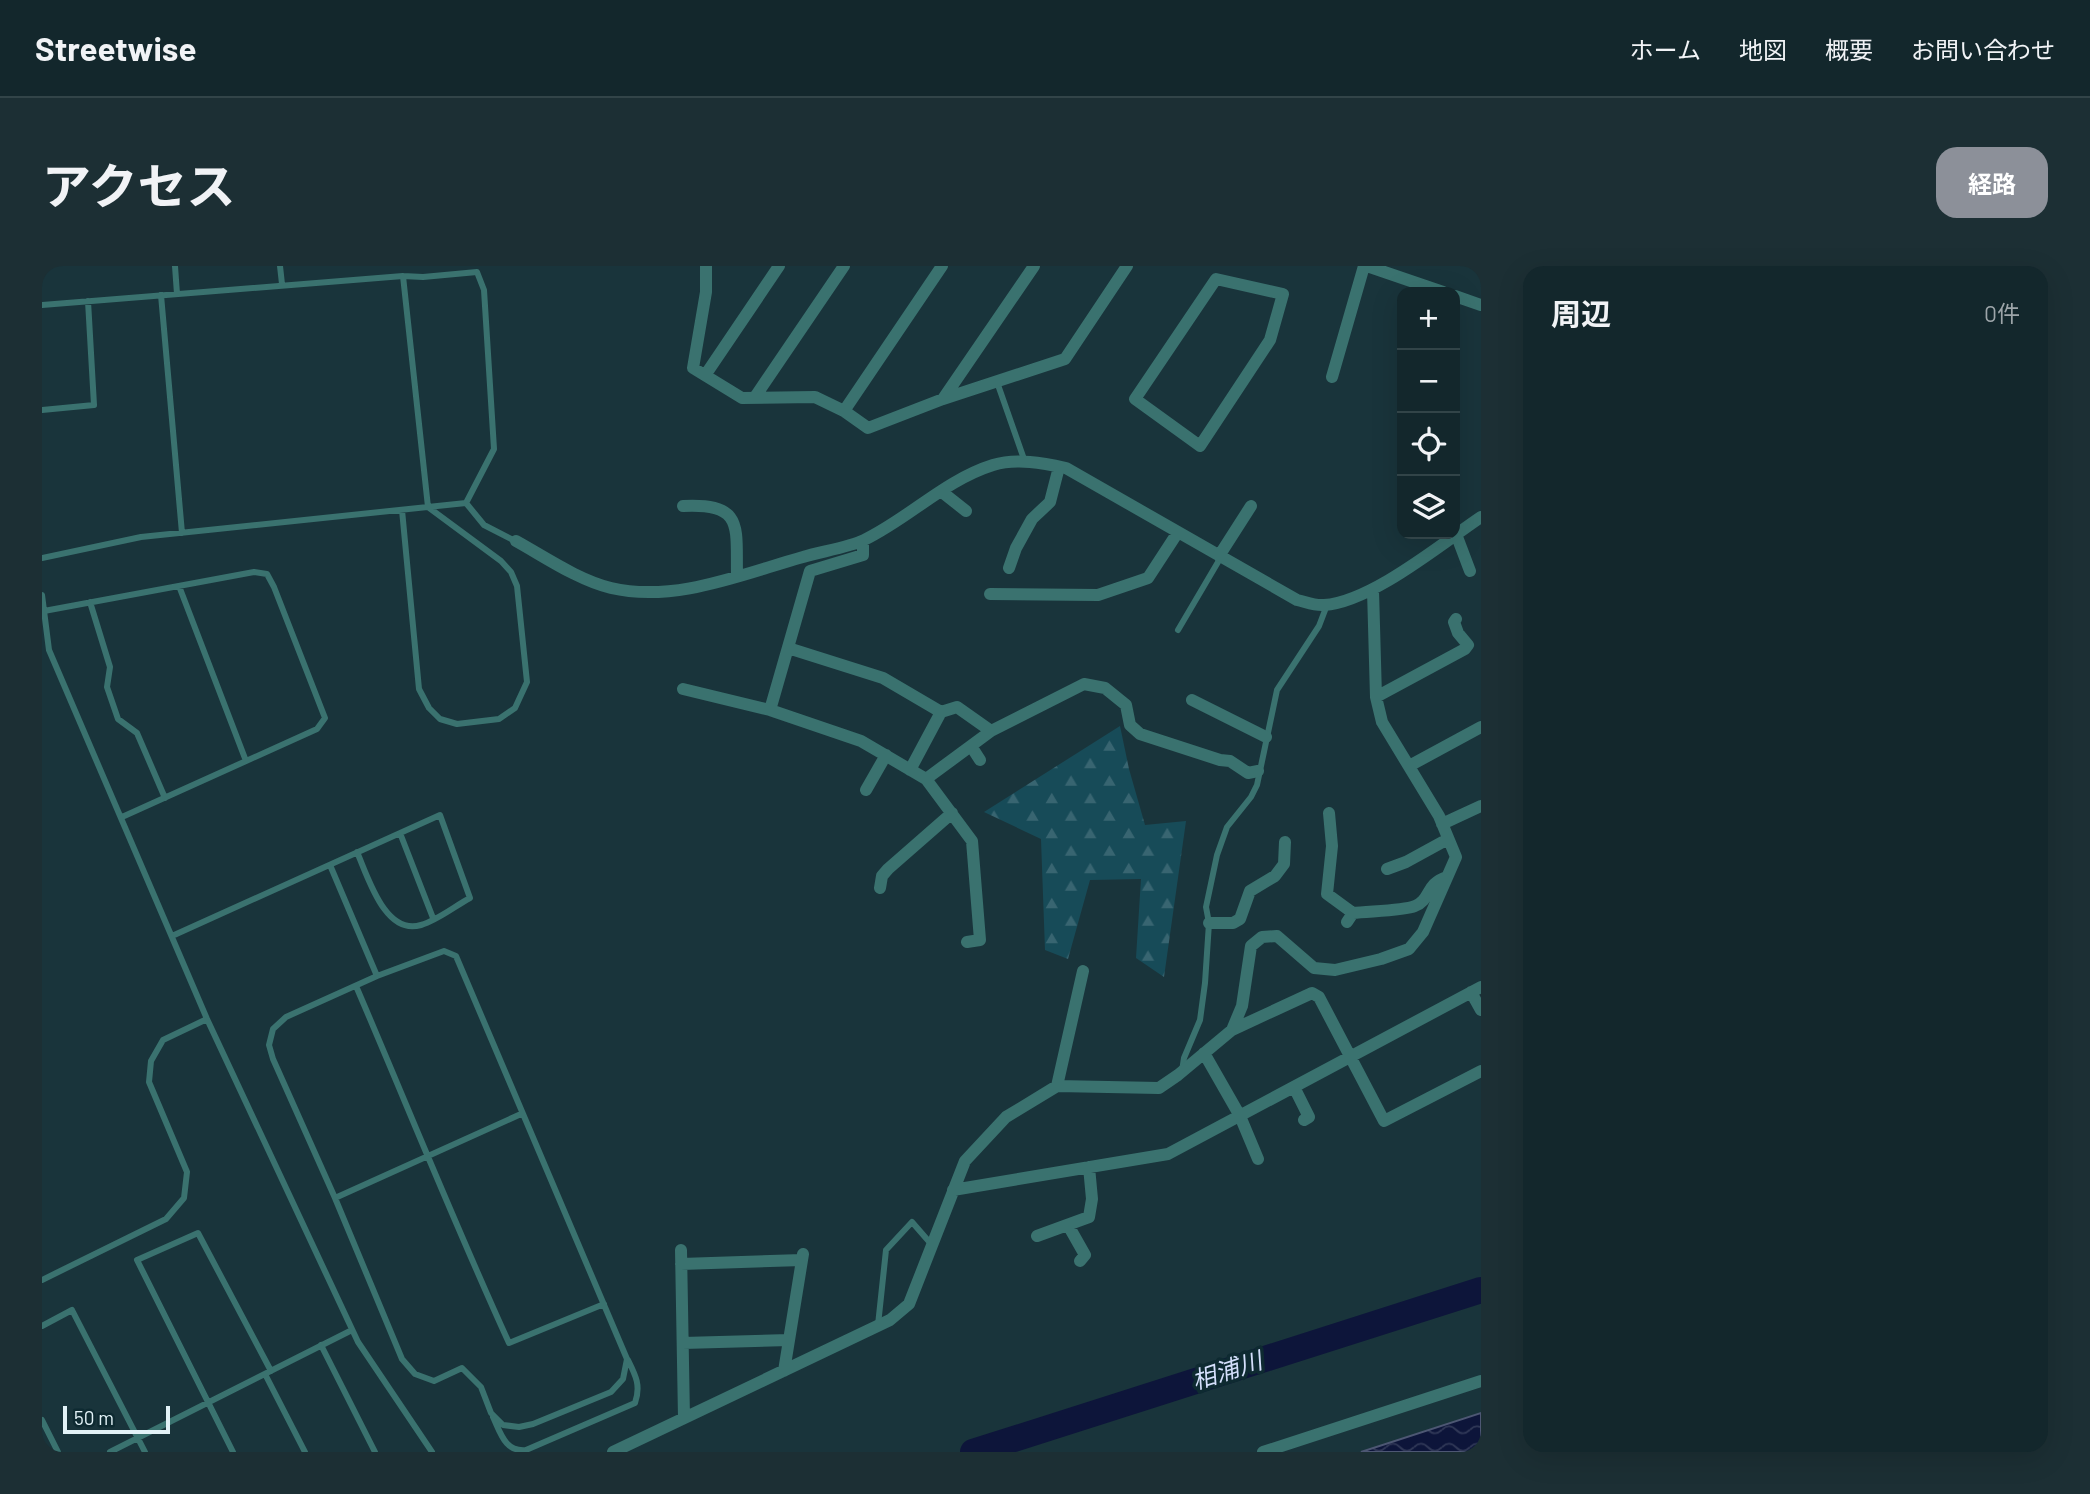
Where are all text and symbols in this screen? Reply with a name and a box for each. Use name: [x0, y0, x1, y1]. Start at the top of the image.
text: Streetwise: [35, 28, 196, 68]
text: ホーム: [1630, 35, 1701, 64]
text: 地図: [1739, 35, 1787, 64]
text: 概要: [1825, 35, 1873, 64]
text: お問い合わせ: [1911, 35, 2055, 64]
button: 経路: [1936, 147, 2048, 218]
text: アクセス: [42, 155, 236, 214]
map controls: [1397, 287, 1460, 539]
button: +: [1397, 287, 1460, 350]
text: 周辺: [1551, 295, 1611, 331]
text: 0件: [1984, 299, 2020, 327]
button: −: [1397, 350, 1460, 413]
button: locate: [1397, 413, 1460, 476]
button: layers: [1397, 476, 1460, 539]
water label: 相浦川: [1188, 1344, 1268, 1394]
scale bar: [63, 1403, 170, 1435]
text: 50 m: [74, 1406, 114, 1429]

